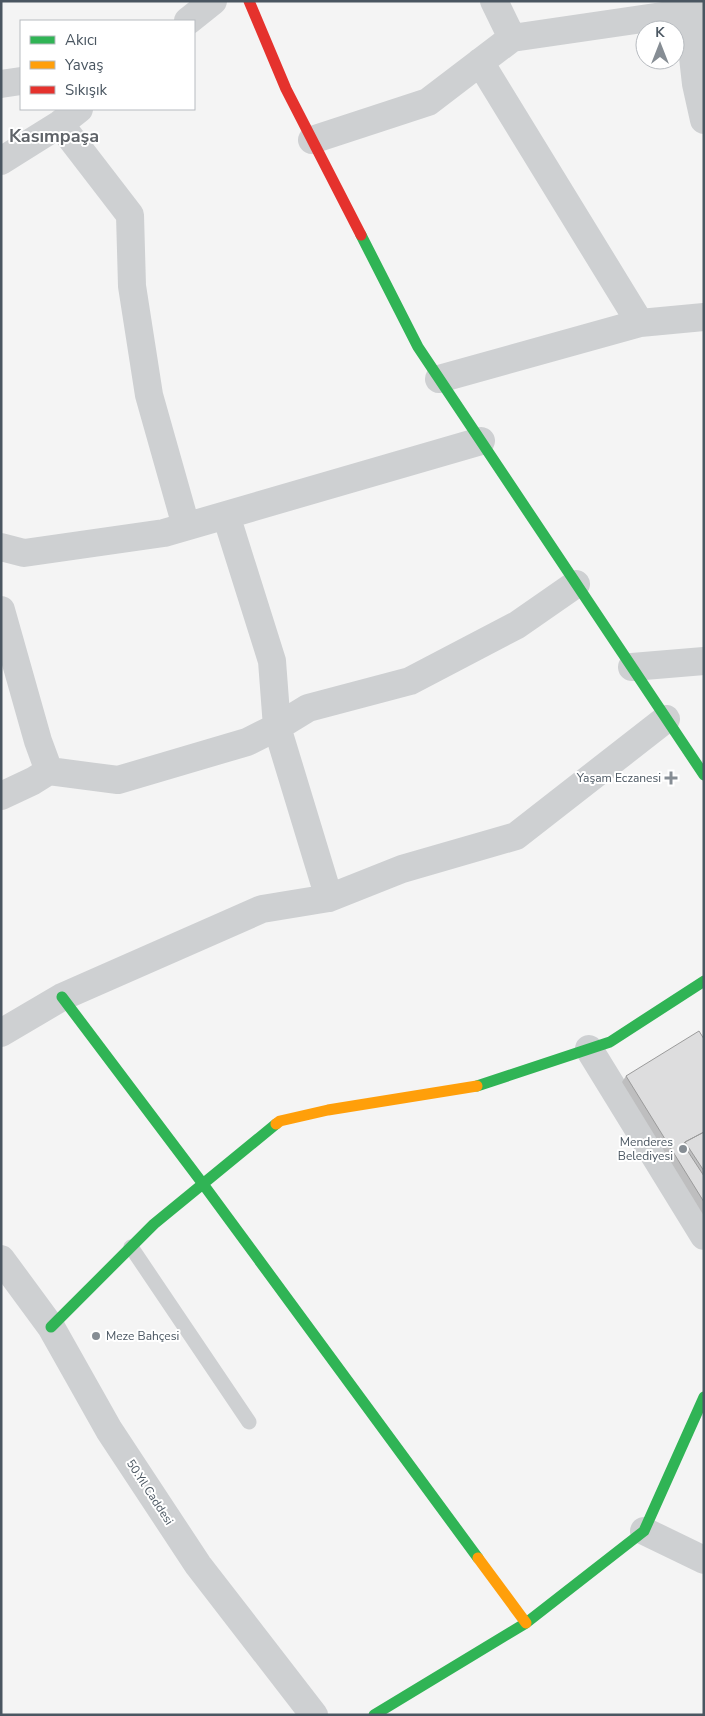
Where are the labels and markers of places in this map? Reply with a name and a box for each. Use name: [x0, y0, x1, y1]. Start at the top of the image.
place label: Yaşam Eczanesi: [576, 770, 661, 786]
marker: Yaşam Eczanesi: [665, 772, 677, 784]
place label: Menderes Belediyesi: [618, 1134, 673, 1164]
marker: Menderes Belediyesi: [677, 1143, 689, 1155]
place label: Meze Bahçesi: [106, 1328, 179, 1344]
marker: Meze Bahçesi: [90, 1330, 102, 1342]

